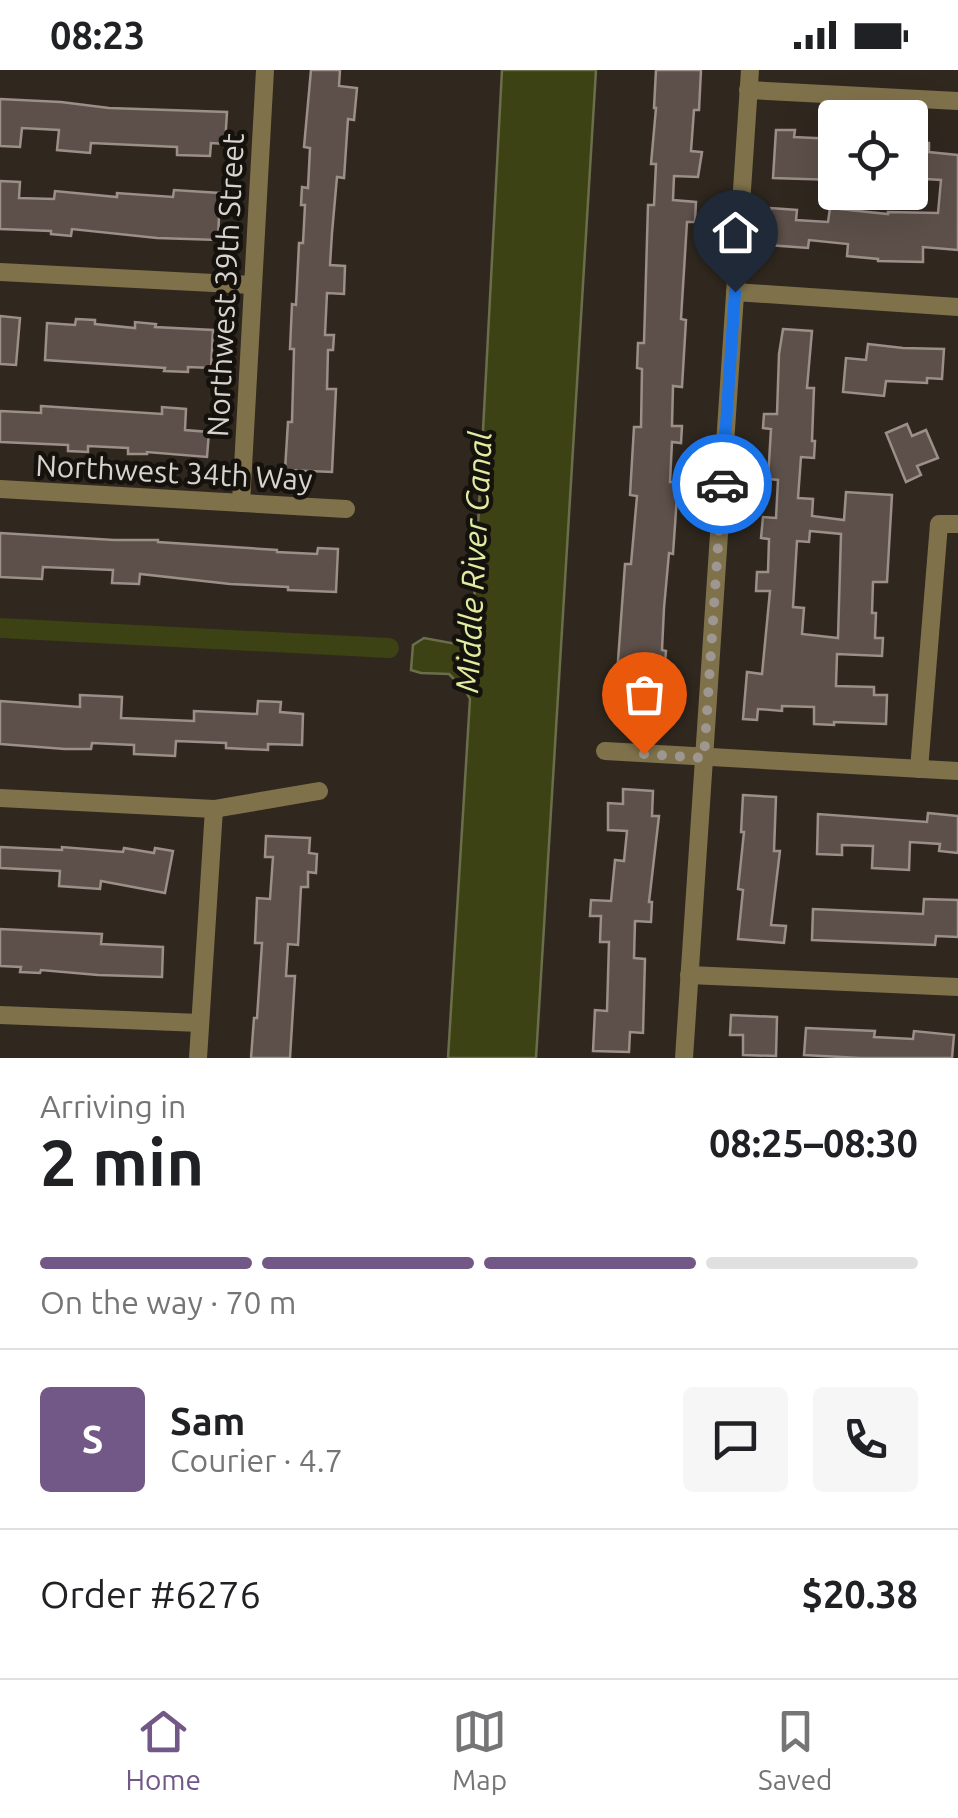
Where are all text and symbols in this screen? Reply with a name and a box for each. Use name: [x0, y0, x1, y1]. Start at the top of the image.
text: 08:23: [50, 14, 145, 56]
map controls: [818, 100, 928, 210]
button: locate: [818, 100, 928, 210]
street label: Northwest 39th Street: [200, 132, 250, 438]
pin: [693, 190, 778, 293]
icon: home: [708, 205, 763, 260]
water label: Middle River Canal: [448, 430, 498, 694]
courier: [672, 434, 772, 534]
street label: Northwest 34th Way: [35, 448, 313, 496]
icon: car: [695, 457, 750, 512]
pin: [602, 652, 687, 755]
icon: bag: [617, 667, 672, 722]
text: Arriving in: [40, 1088, 186, 1124]
text: 08:25–08:30: [709, 1122, 918, 1164]
text: 2 min: [40, 1125, 204, 1198]
text: On the way · 70 m: [40, 1284, 296, 1320]
button: chat: [683, 1387, 788, 1492]
button: phone: [813, 1387, 918, 1492]
text: Sam: [170, 1400, 245, 1442]
text: S: [82, 1418, 103, 1460]
text: Courier · 4.7: [170, 1442, 343, 1478]
text: Order #6276: [40, 1573, 261, 1615]
text: $20.38: [801, 1573, 918, 1615]
tab: Home: [125, 1704, 201, 1795]
tab: Map: [452, 1704, 507, 1795]
tab: Saved: [758, 1704, 833, 1795]

